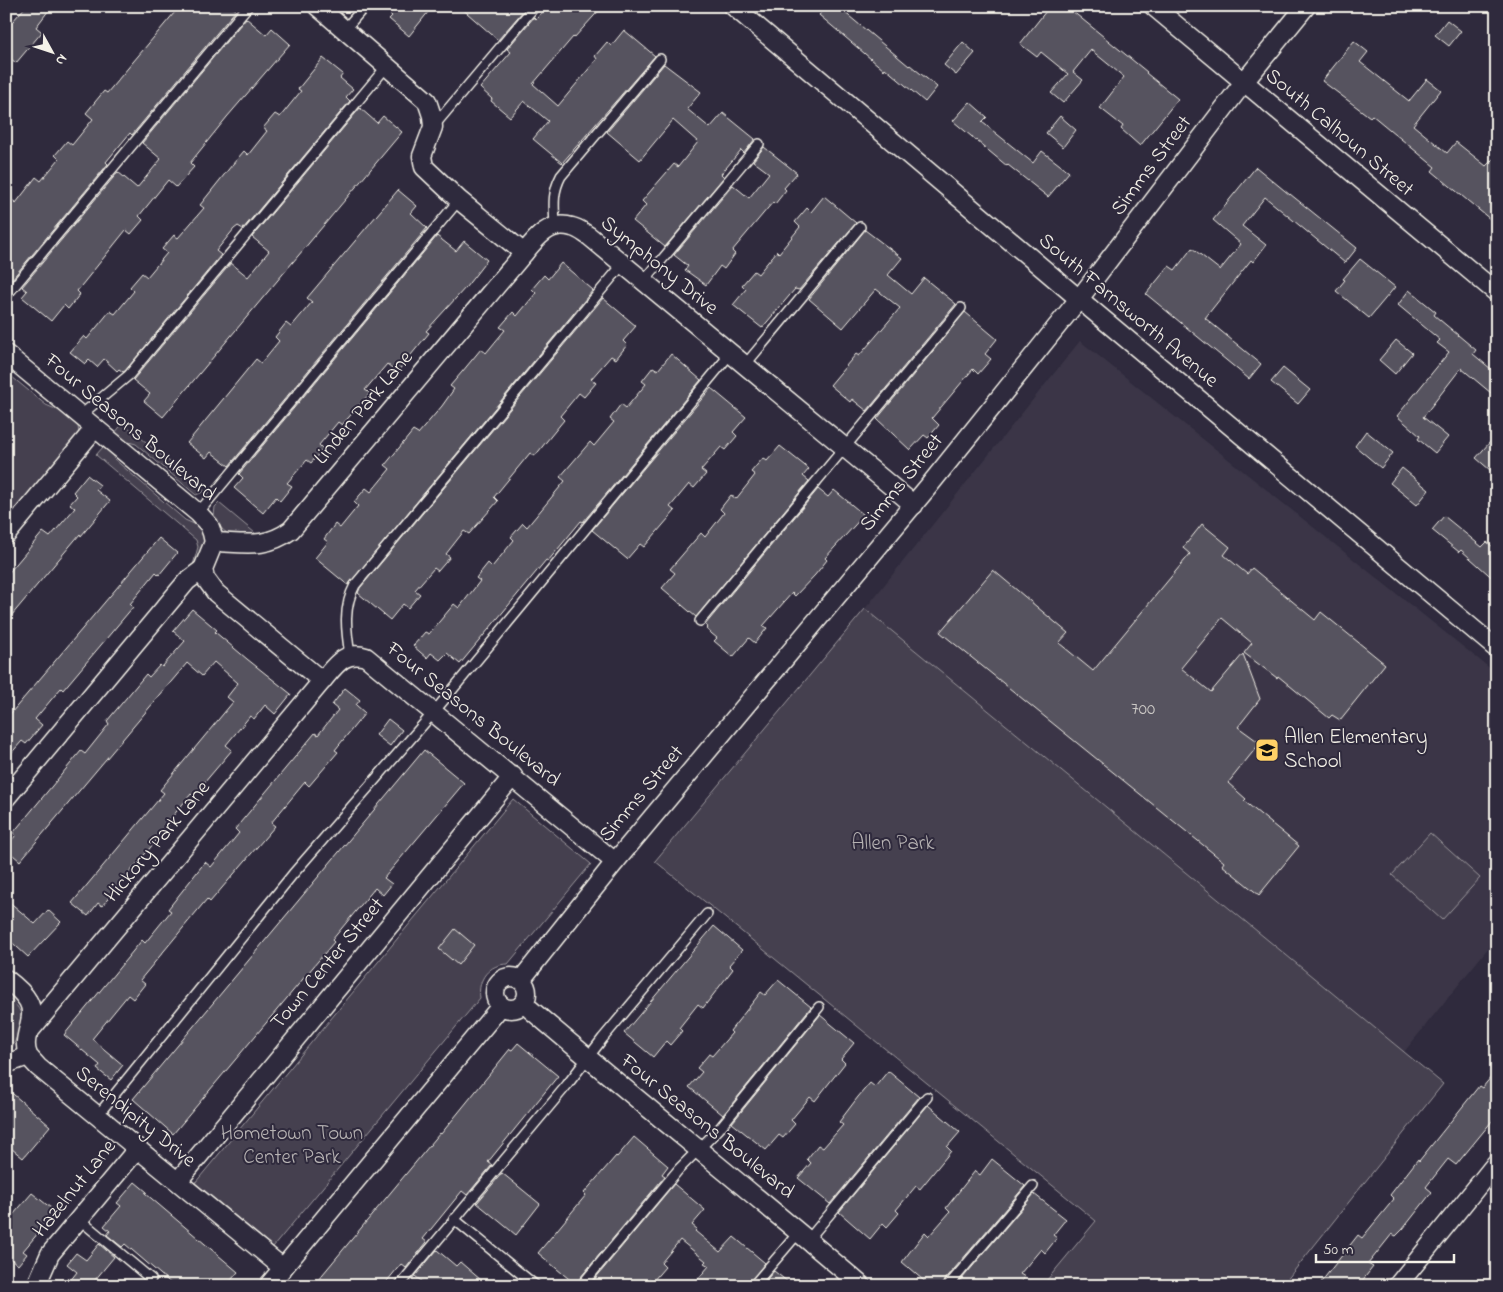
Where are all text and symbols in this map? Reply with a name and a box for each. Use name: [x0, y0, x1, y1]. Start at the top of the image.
north arrow: [28, 28, 78, 78]
text: N: [50, 49, 72, 70]
street label: South Calhoun Street: [1258, 62, 1420, 204]
street label: Simms Street: [1104, 110, 1200, 222]
street label: Symphony Drive: [592, 209, 725, 325]
street label: South Farnsworth Avenue: [1031, 226, 1225, 396]
street label: Linden Park Lane: [307, 344, 421, 472]
street label: Four Seasons Boulevard: [37, 346, 223, 509]
street label: Simms Street: [853, 427, 951, 539]
street label: Four Seasons Boulevard: [379, 635, 567, 795]
house number: 700: [1131, 696, 1155, 723]
place label: Allen Elementary School: [1284, 723, 1427, 777]
school or university icon: Allen Elementary School: [1254, 737, 1280, 763]
street label: Simms Street: [592, 739, 692, 849]
street label: Hickory Park Lane: [98, 774, 220, 911]
park label: Allen Park: [852, 829, 935, 859]
street label: Town Center Street: [264, 892, 392, 1036]
street label: Four Seasons Boulevard: [613, 1047, 801, 1207]
street label: Serendipity Drive: [67, 1059, 202, 1177]
park label: Hometown Town Center Park: [221, 1119, 363, 1173]
street label: Hazelnut Lane: [26, 1133, 124, 1245]
scale bar: [1316, 1232, 1453, 1264]
text: 50 m: [1323, 1239, 1354, 1261]

